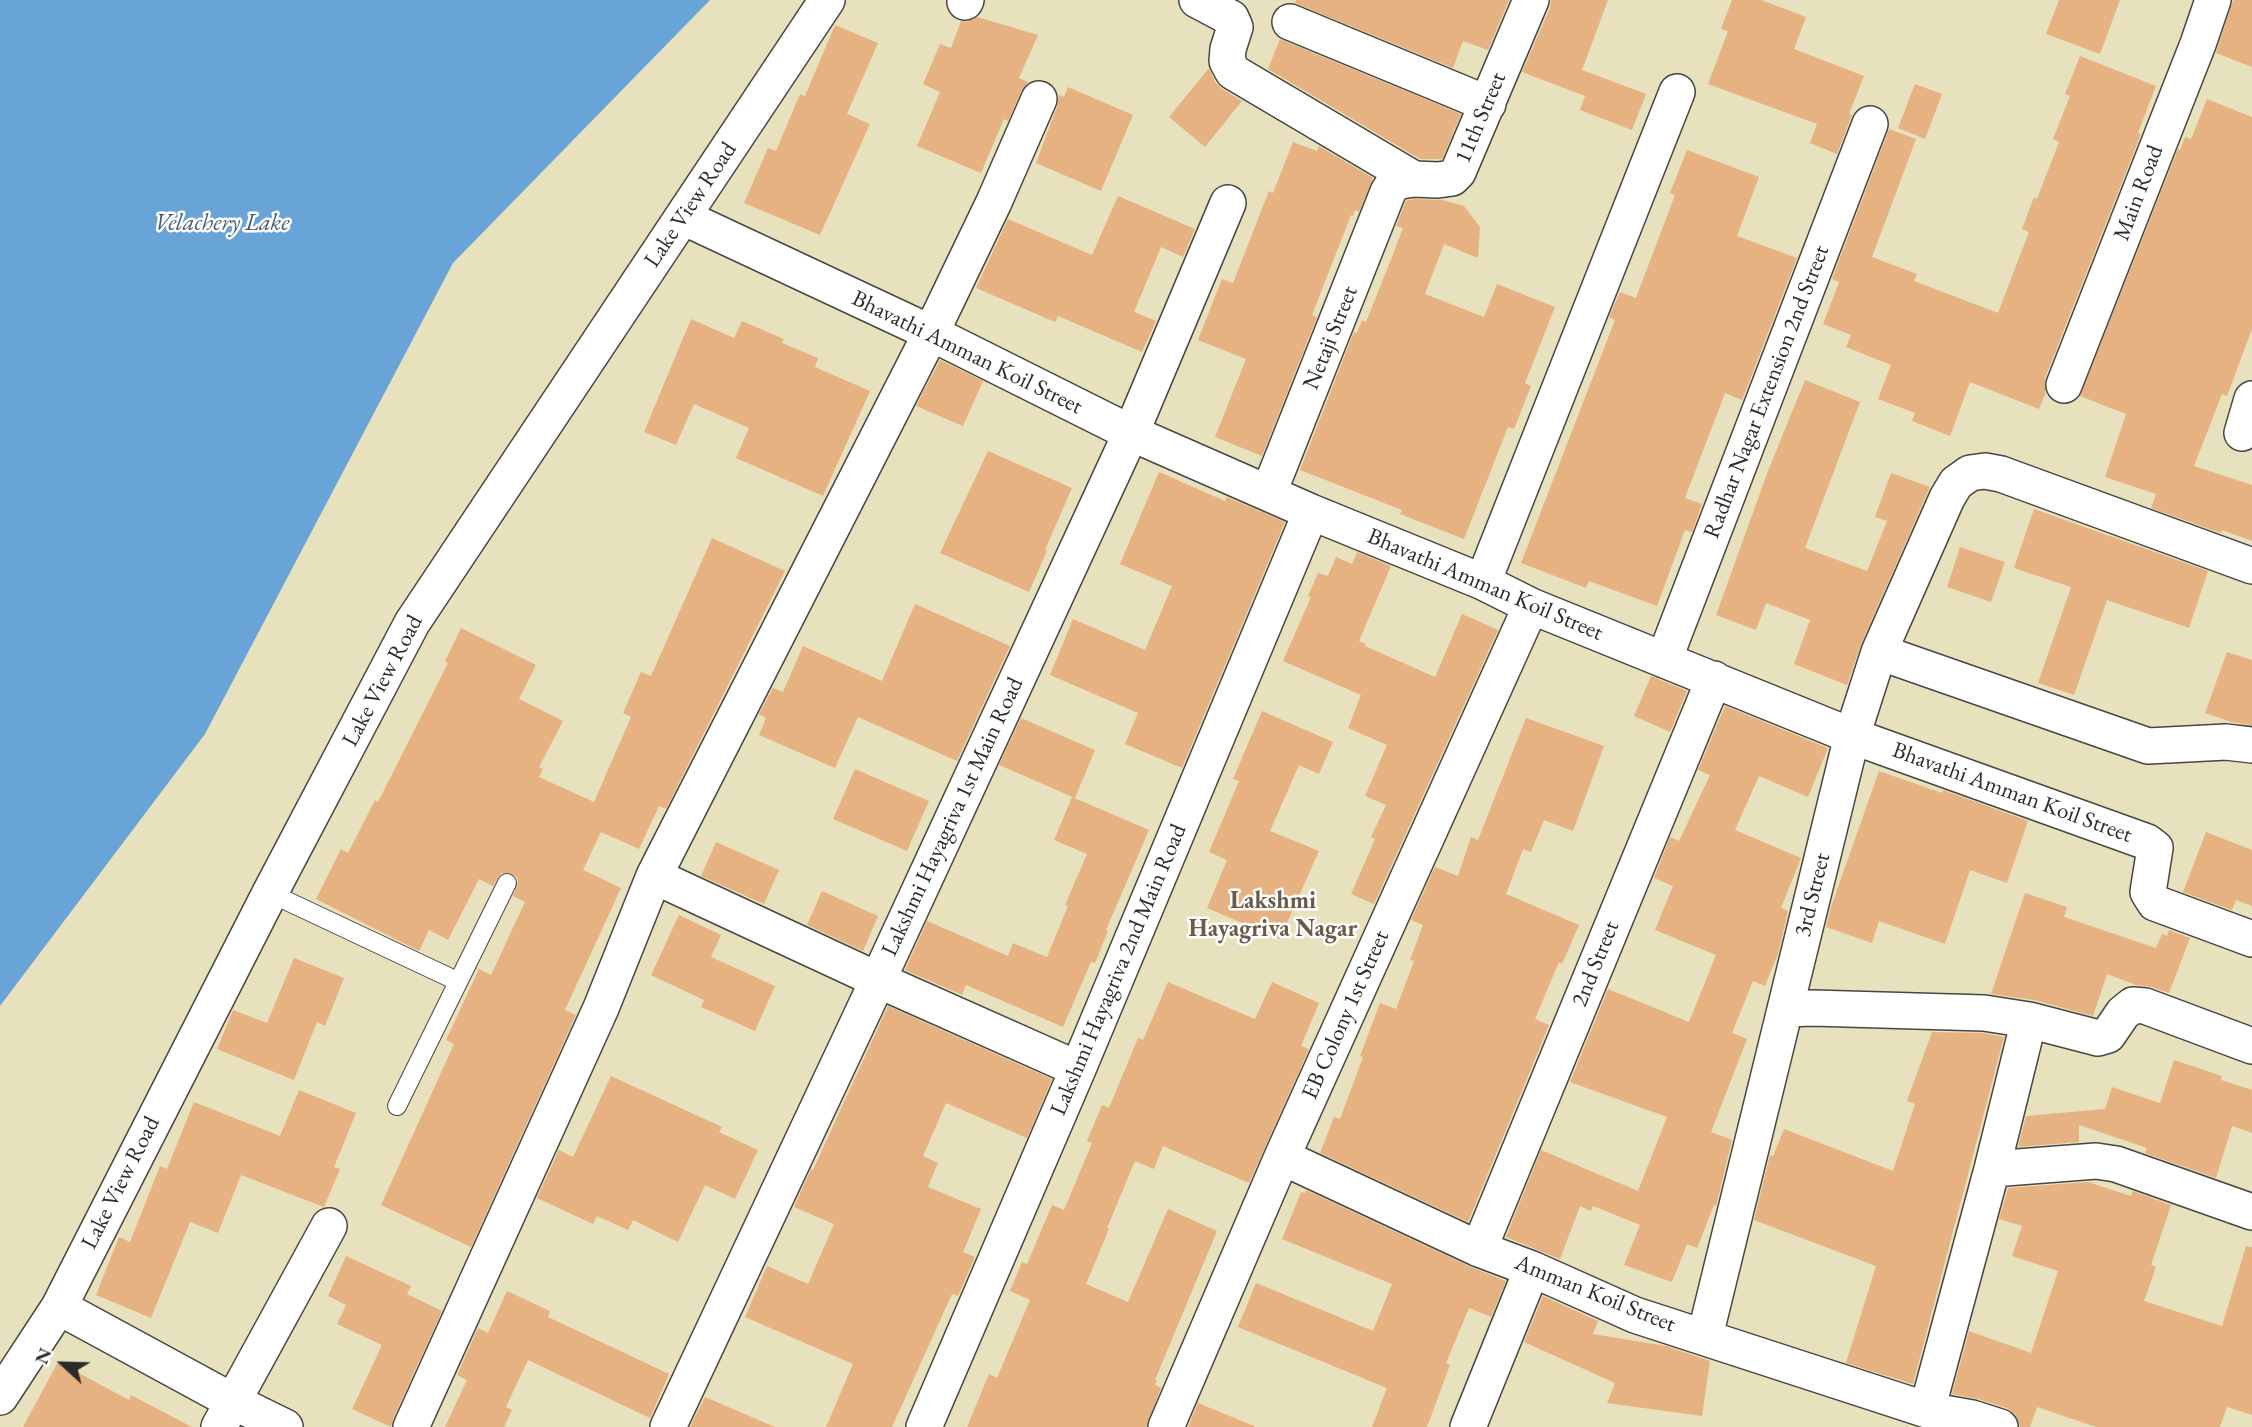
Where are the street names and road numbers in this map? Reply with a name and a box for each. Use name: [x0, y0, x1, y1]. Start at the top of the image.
street label: 11th Street: [1449, 68, 1513, 168]
street label: Lake View Road: [639, 137, 743, 273]
street label: Main Road: [2108, 141, 2170, 245]
street label: Radhar Nagar Extension 2nd Street: [1698, 242, 1836, 542]
street label: Netaji Street: [1298, 282, 1364, 394]
street label: Bhavathi Amman Koil Street: [847, 285, 1087, 421]
street label: Bhavathi Amman Koil Street: [1363, 523, 1607, 647]
street label: Lake View Road: [337, 610, 429, 752]
street label: Lakshmi Hayagriva 1st Main Road: [876, 673, 1030, 961]
street label: Bhavathi Amman Koil Street: [1888, 737, 2136, 849]
street label: Lakshmi Hayagriva 2nd Main Road: [1045, 820, 1193, 1120]
street label: 3rd Street: [1789, 850, 1837, 940]
street label: 2nd Street: [1566, 917, 1626, 1011]
street label: EB Colony 1st Street: [1296, 926, 1396, 1104]
street label: Lake View Road: [76, 1112, 166, 1254]
street label: Amman Koil Street: [1511, 1249, 1679, 1339]

